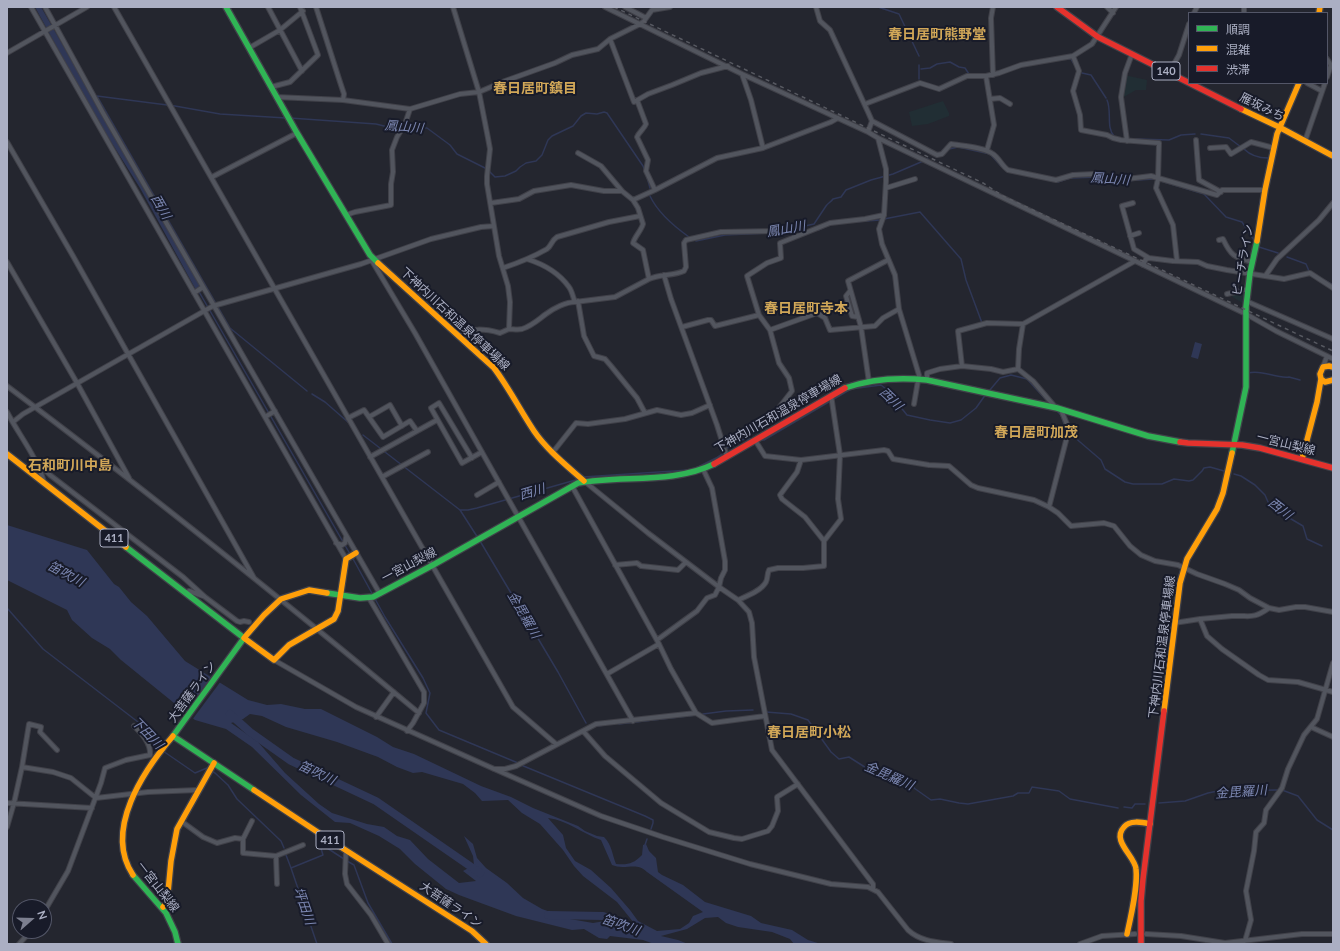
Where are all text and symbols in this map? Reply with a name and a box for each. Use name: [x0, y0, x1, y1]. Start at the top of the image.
legend: [1188, 12, 1328, 84]
text: 順調: [1226, 22, 1250, 37]
district label: 春日居町熊野堂: [888, 26, 986, 42]
text: 混雑: [1226, 42, 1250, 57]
road number: 140: [1152, 62, 1180, 80]
text: 渋滞: [1226, 62, 1250, 77]
district label: 春日居町鎮目: [493, 80, 577, 96]
street label: 雁坂みち: [1237, 90, 1287, 124]
water label: 鳳山川: [384, 118, 424, 136]
water label: 鳳山川: [1090, 170, 1130, 188]
water label: 西川: [148, 192, 174, 222]
water label: 鳳山川: [765, 218, 807, 240]
street label: ピーチライン: [1230, 223, 1256, 297]
street label: 下神内川石和温泉停車場線: [397, 265, 513, 373]
district label: 春日居町寺本: [764, 300, 848, 316]
street label: 下神内川石和温泉停車場線: [712, 372, 844, 456]
water label: 西川: [876, 384, 906, 414]
district label: 春日居町加茂: [994, 424, 1078, 440]
street label: 一宮山梨線: [1255, 430, 1317, 458]
district label: 石和町川中島: [28, 457, 112, 473]
water label: 西川: [517, 481, 547, 503]
water label: 西川: [1265, 495, 1295, 523]
road number: 411: [100, 529, 128, 547]
street label: 一宮山梨線: [379, 545, 439, 585]
water label: 笛吹川: [45, 558, 87, 590]
street label: 下神内川石和温泉停車場線: [1146, 575, 1178, 719]
water label: 金毘羅川: [504, 589, 544, 641]
street label: 大菩薩ライン: [165, 659, 219, 725]
water label: 下田川: [128, 714, 166, 752]
district label: 春日居町小松: [767, 724, 851, 740]
water label: 笛吹川: [296, 758, 338, 788]
water label: 金毘羅川: [862, 758, 916, 794]
water label: 金毘羅川: [1215, 782, 1267, 802]
road number: 411: [316, 831, 344, 849]
street label: 一宮山梨線: [134, 859, 182, 915]
street label: 大菩薩ライン: [417, 879, 485, 931]
water label: 坪田川: [290, 885, 318, 927]
north arrow: [12, 899, 52, 939]
text: N: [35, 909, 50, 921]
water label: 笛吹川: [600, 911, 642, 939]

